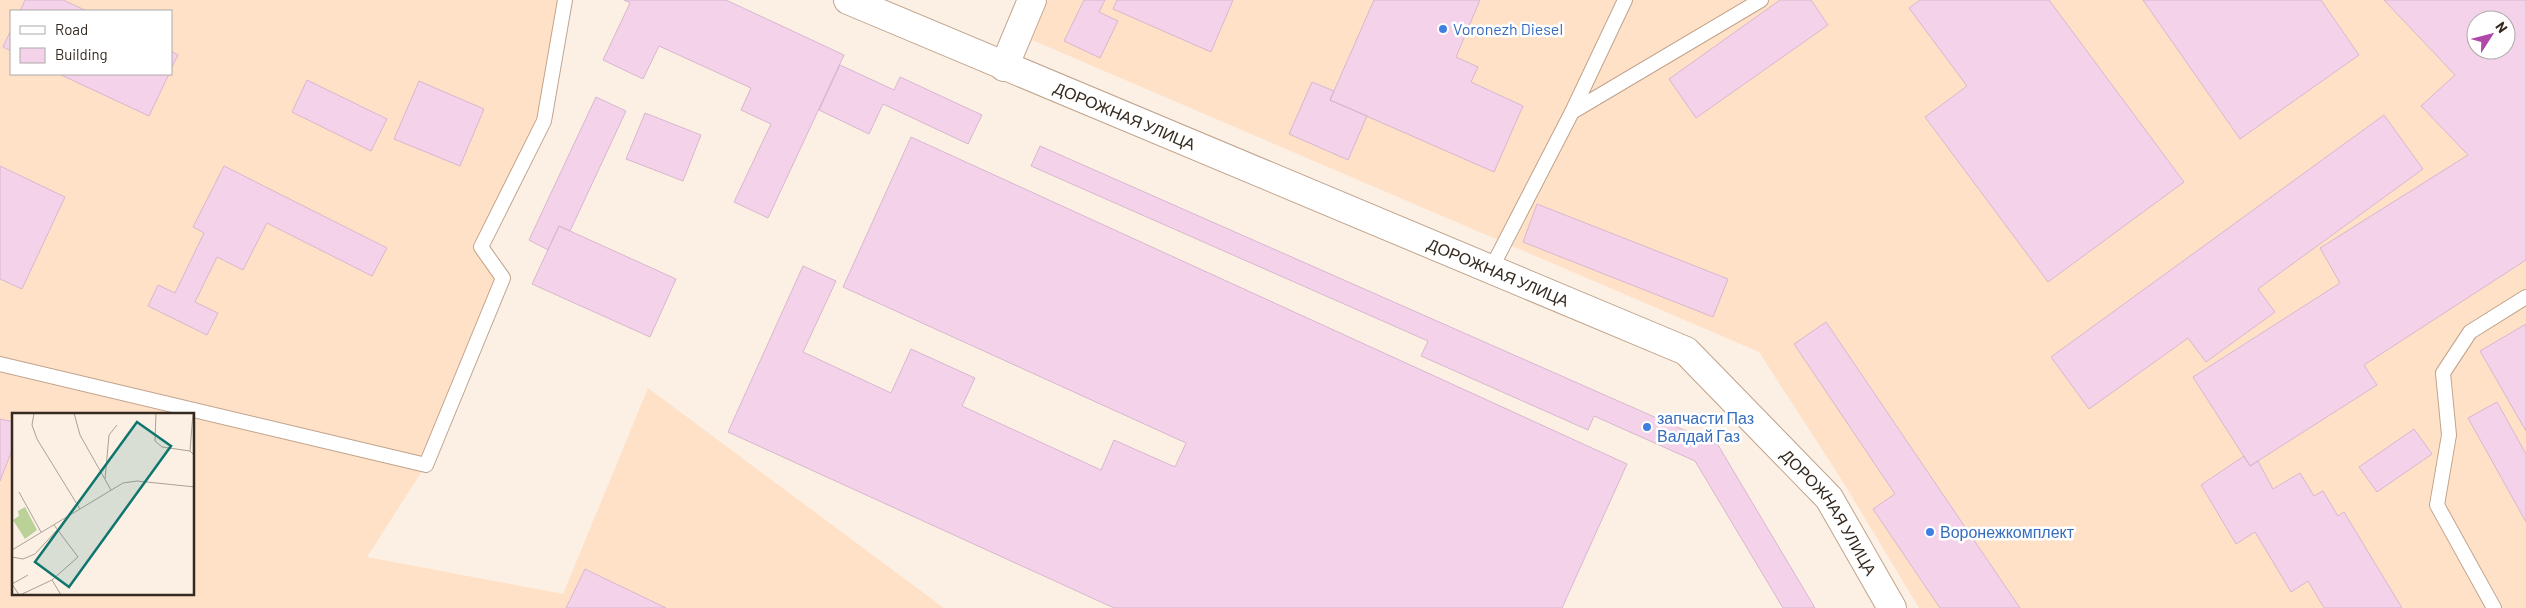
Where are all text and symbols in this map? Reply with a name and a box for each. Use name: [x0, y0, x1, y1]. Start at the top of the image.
legend: [10, 10, 172, 75]
north arrow: [2466, 10, 2516, 60]
text: N: [2492, 18, 2512, 36]
place label: Voronezh Diesel: [1453, 19, 1563, 38]
text: Road: [55, 20, 88, 38]
marker: Voronezh Diesel: [1437, 23, 1449, 35]
text: Building: [55, 45, 108, 63]
street label: ДОРОЖНАЯ УЛИЦА: [1051, 77, 1199, 154]
street label: ДОРОЖНАЯ УЛИЦА: [1425, 234, 1572, 310]
place label: запчасти Паз Валдай Газ: [1657, 408, 1754, 445]
inset map: [12, 413, 195, 596]
marker: запчасти Паз Валдай Газ: [1641, 421, 1653, 433]
street label: ДОРОЖНАЯ УЛИЦА: [1778, 445, 1881, 578]
place label: Воронежкомплект: [1940, 522, 2075, 541]
marker: Воронежкомплект: [1924, 526, 1936, 538]

